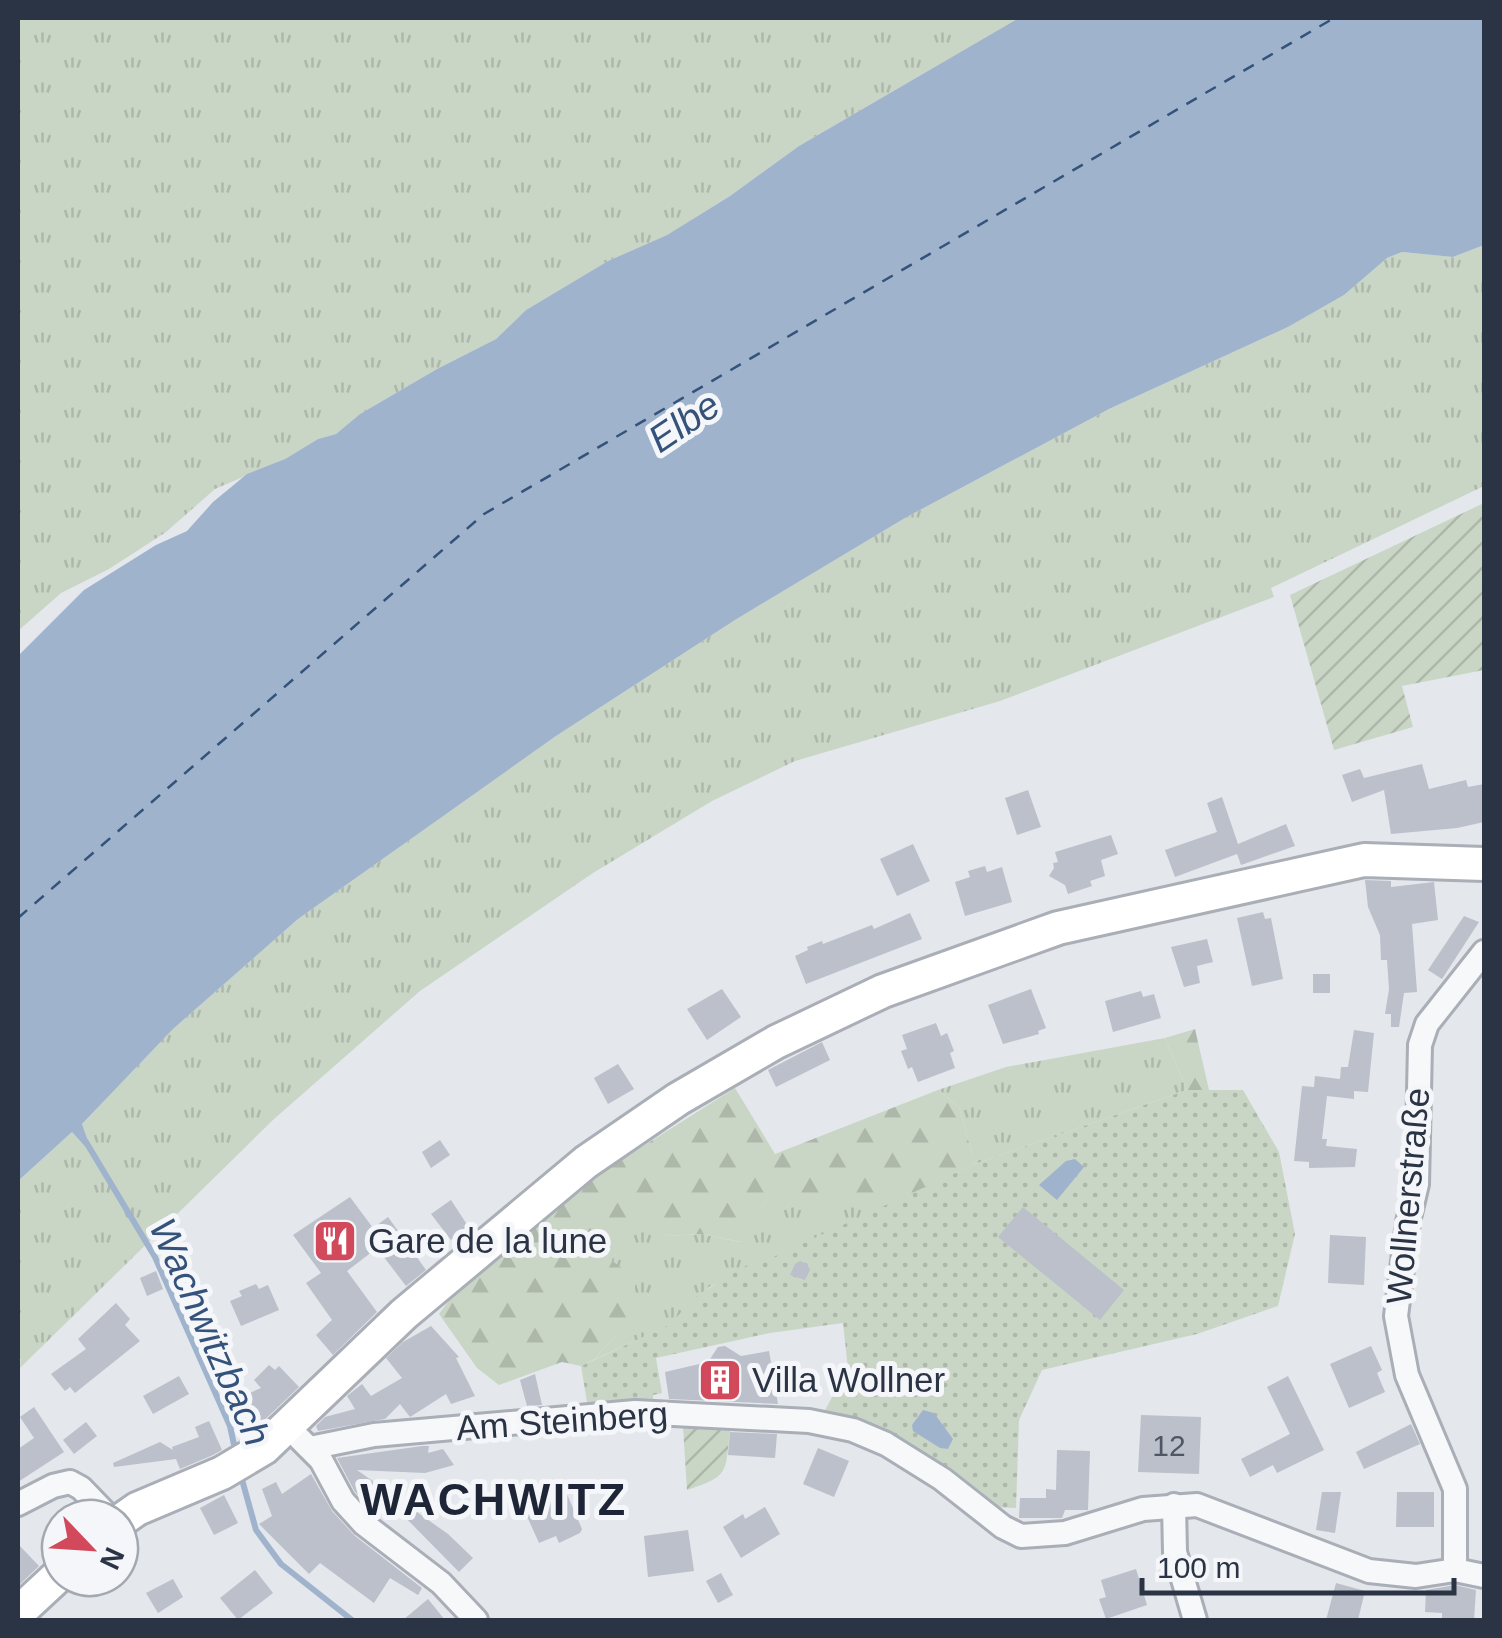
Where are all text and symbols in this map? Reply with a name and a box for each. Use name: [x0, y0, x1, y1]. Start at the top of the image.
water label: Elbe: [641, 383, 727, 461]
street label: Wollnerstraße: [1379, 1086, 1436, 1306]
water label: Wachwitzbach: [141, 1212, 279, 1452]
restaurant icon: Gare de la lune: [312, 1218, 358, 1264]
place label: Gare de la lune: [368, 1221, 607, 1260]
building icon: Villa Wollner: [697, 1357, 743, 1403]
place label: Villa Wollner: [752, 1360, 946, 1399]
street label: Am Steinberg: [455, 1394, 669, 1447]
house number: 12: [1152, 1429, 1186, 1462]
district label: WACHWITZ: [360, 1474, 628, 1525]
north arrow: [40, 1498, 140, 1598]
scale bar: [1142, 1533, 1454, 1595]
text: N: [94, 1543, 131, 1574]
text: 100 m: [1157, 1551, 1240, 1584]

